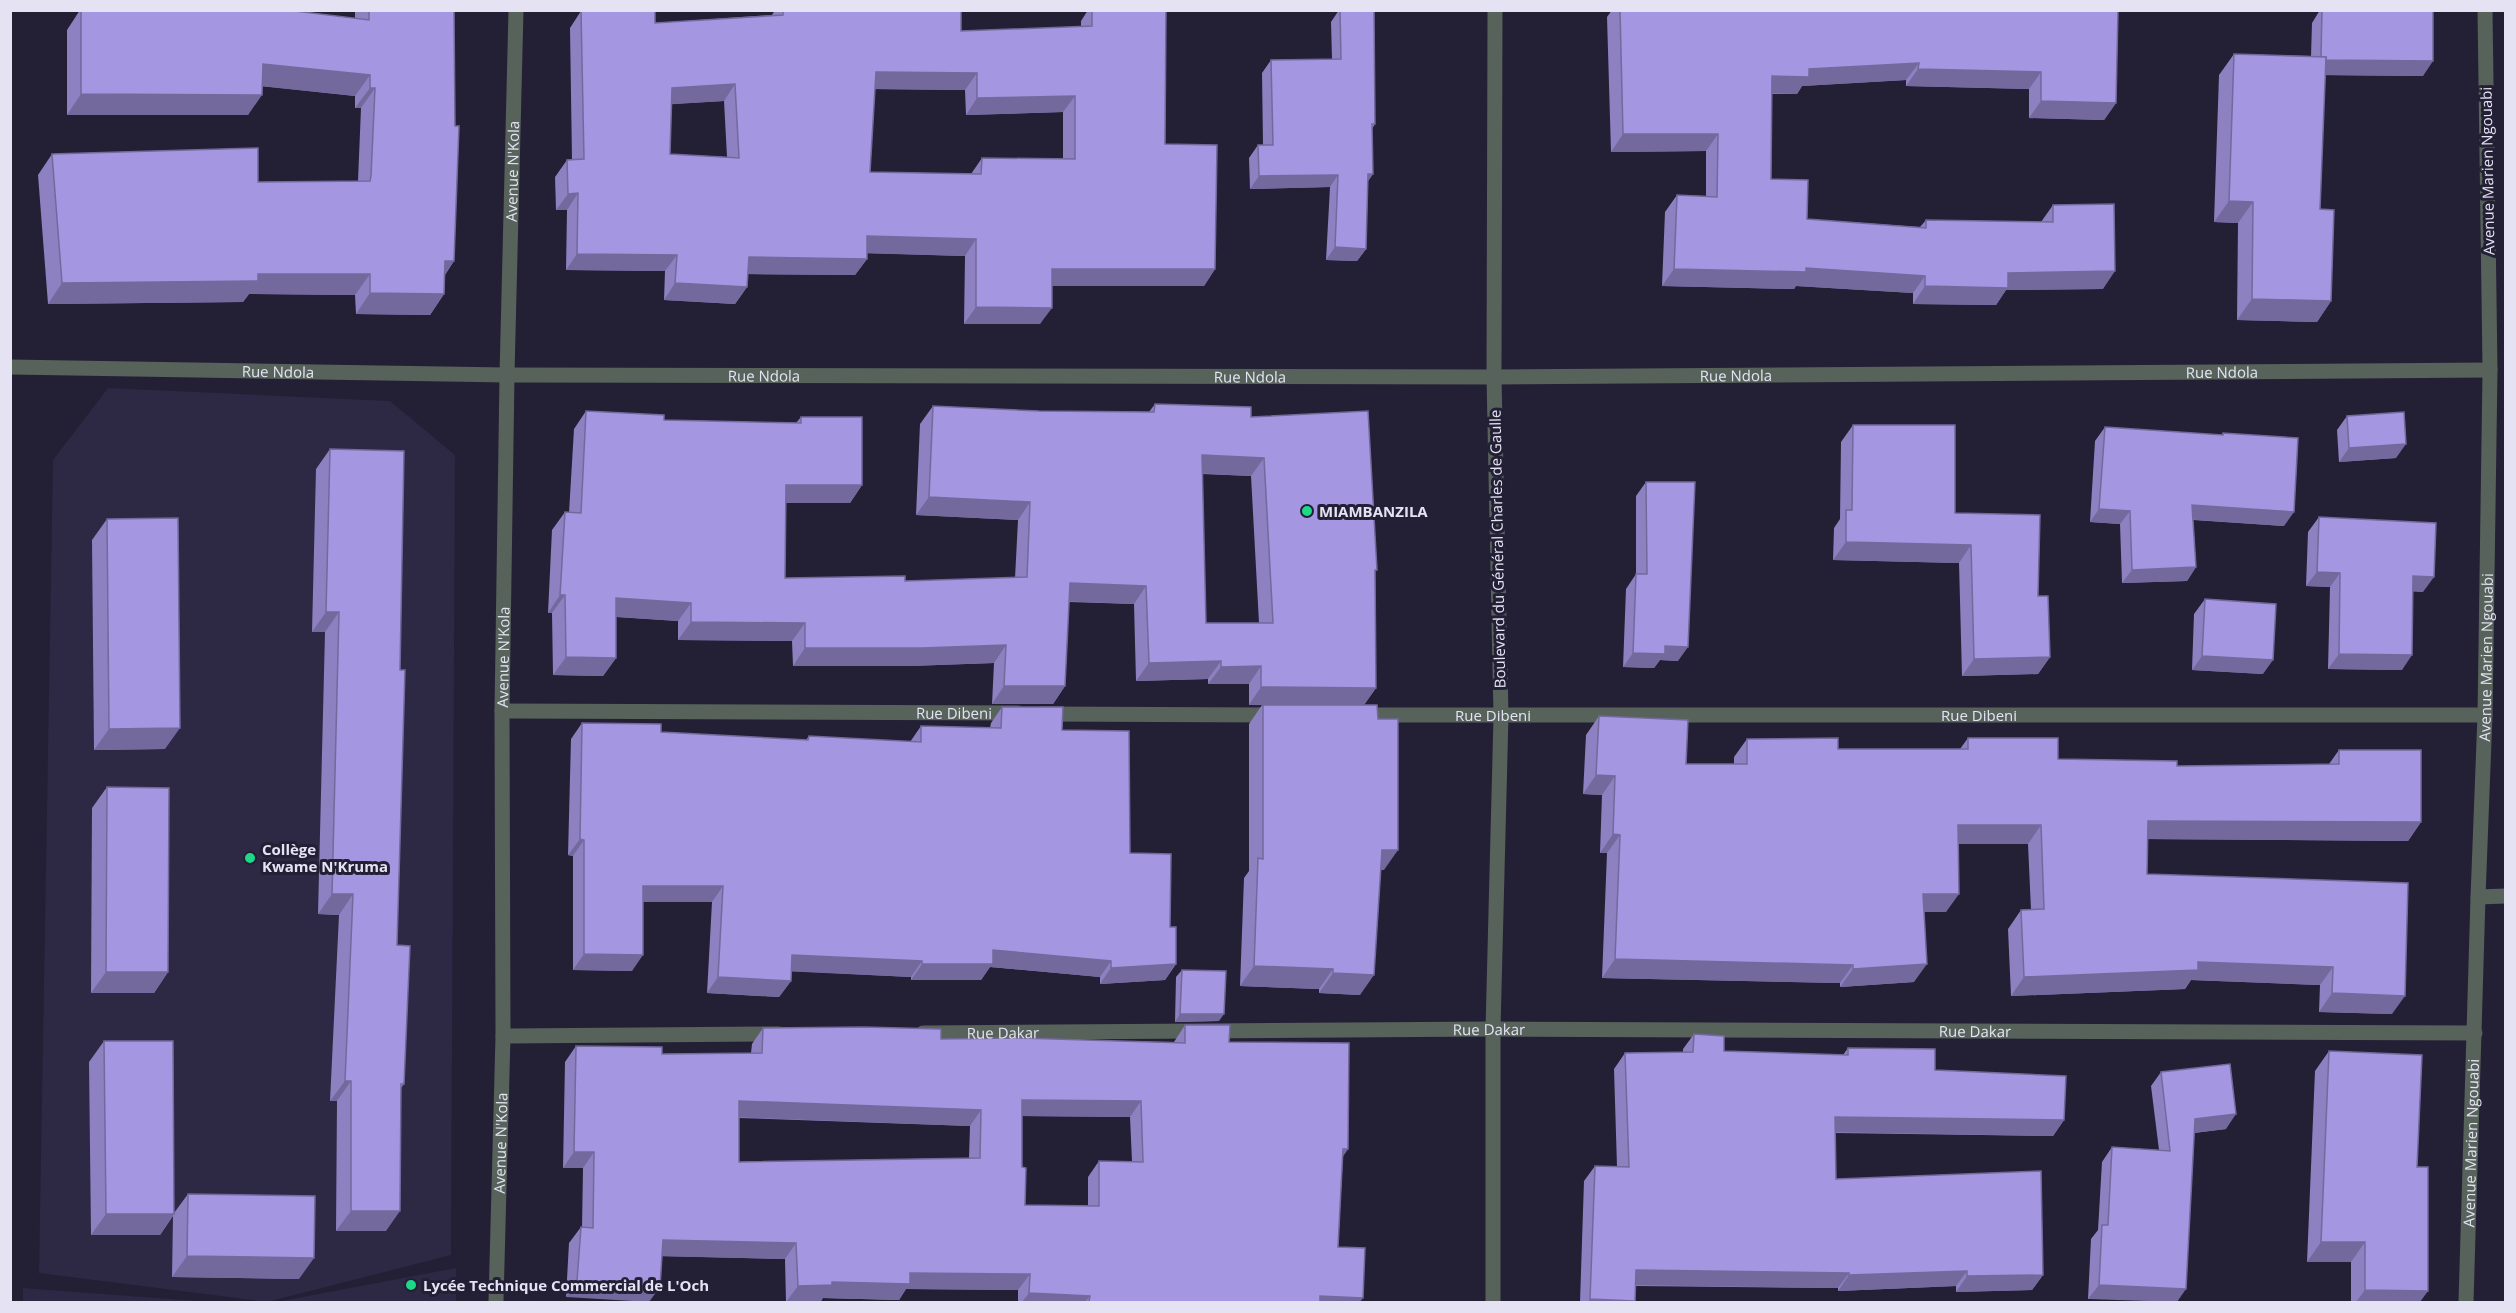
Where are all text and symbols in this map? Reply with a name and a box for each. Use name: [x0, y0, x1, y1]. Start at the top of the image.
street label: Avenue Marien Ngouabi: [2476, 87, 2498, 255]
street label: Avenue N'Kola: [501, 120, 523, 222]
street label: Rue Ndola: [242, 361, 314, 382]
street label: Rue Ndola: [2186, 362, 2258, 382]
street label: Rue Ndola: [728, 365, 800, 386]
street label: Rue Ndola: [1700, 365, 1772, 386]
street label: Rue Ndola: [1214, 366, 1286, 387]
street label: Boulevard du Général Charles de Gaulle: [1485, 409, 1509, 689]
place label: MIAMBANZILA: [1319, 501, 1428, 521]
marker: MIAMBANZILA: [1300, 504, 1314, 518]
street label: Avenue Marien Ngouabi: [2474, 573, 2497, 742]
street label: Avenue N'Kola: [492, 606, 514, 708]
street label: Rue Dibeni: [916, 703, 992, 723]
street label: Rue Dibeni: [1455, 705, 1531, 725]
street label: Rue Dibeni: [1941, 705, 2017, 725]
place label: Collège Kwame N'Kruma: [262, 839, 388, 876]
marker: Collège Kwame N'Kruma: [243, 851, 257, 865]
street label: Rue Dakar: [1453, 1019, 1525, 1039]
street label: Rue Dakar: [1939, 1021, 2011, 1041]
street label: Rue Dakar: [967, 1022, 1039, 1043]
street label: Avenue Marien Ngouabi: [2458, 1059, 2483, 1228]
street label: Avenue N'Kola: [489, 1092, 512, 1194]
place label: Lycée Technique Commercial de L'Och: [423, 1275, 709, 1295]
marker: Lycée Technique Commercial de L'Och: [404, 1278, 418, 1292]

